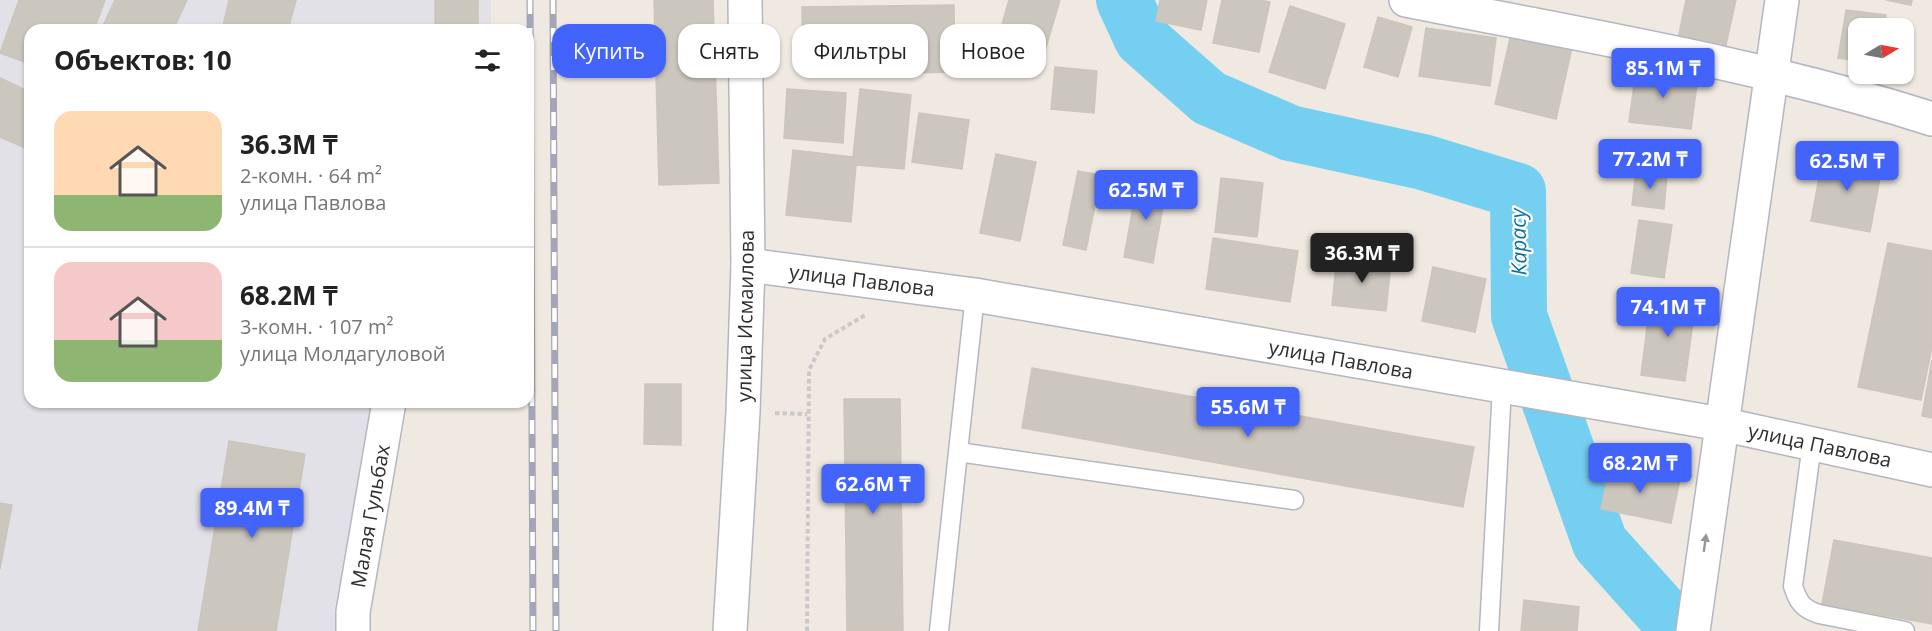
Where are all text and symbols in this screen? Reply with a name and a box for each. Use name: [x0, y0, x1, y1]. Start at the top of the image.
north arrow: [1848, 18, 1914, 84]
map controls: [1848, 18, 1914, 84]
chip: Купить: [552, 24, 666, 78]
chip: Снять: [678, 24, 780, 78]
chip: Фильтры: [792, 24, 928, 78]
chip: Новое: [940, 24, 1046, 78]
text: Объектов: 10: [54, 42, 232, 78]
icon: filters: [471, 44, 504, 77]
pin: 85.1M ₸: [1608, 48, 1718, 99]
text: 85.1M ₸: [1626, 54, 1700, 81]
text: 36.3M ₸: [240, 126, 337, 162]
icon: home: [102, 135, 174, 207]
pin: 77.2M ₸: [1595, 139, 1705, 190]
pin: 62.5M ₸: [1792, 141, 1902, 192]
text: 77.2M ₸: [1613, 145, 1687, 172]
text: 62.5M ₸: [1810, 147, 1884, 174]
text: 2-комн. · 64 m²: [240, 162, 382, 189]
pin: 62.5M ₸: [1091, 170, 1201, 221]
text: 62.5M ₸: [1109, 176, 1183, 203]
text: улица Павлова: [240, 189, 386, 216]
water label: Карасу: [1503, 207, 1533, 276]
street label: улица Исмаилова: [730, 230, 760, 402]
pin: 36.3M ₸: [1307, 233, 1417, 284]
text: 36.3M ₸: [1325, 239, 1399, 266]
street label: улица Павлова: [788, 258, 936, 302]
text: 68.2M ₸: [240, 277, 337, 313]
icon: home: [102, 286, 174, 358]
pin: 74.1M ₸: [1613, 287, 1723, 338]
text: 74.1M ₸: [1631, 293, 1705, 320]
text: 3-комн. · 107 m²: [240, 313, 393, 340]
street label: улица Павлова: [1267, 333, 1415, 385]
text: улица Молдагуловой: [240, 340, 445, 367]
pin: 55.6M ₸: [1193, 387, 1303, 438]
text: 55.6M ₸: [1211, 393, 1285, 420]
street label: улица Павлова: [1746, 417, 1894, 473]
street label: Малая Гульбах: [344, 442, 396, 590]
pin: 68.2M ₸: [1585, 443, 1695, 494]
text: 68.2M ₸: [1603, 449, 1677, 476]
pin: 62.6M ₸: [818, 464, 928, 515]
text: 62.6M ₸: [836, 470, 910, 497]
pin: 89.4M ₸: [197, 488, 307, 539]
text: 89.4M ₸: [215, 494, 289, 521]
one-way arrow: [1701, 533, 1710, 552]

